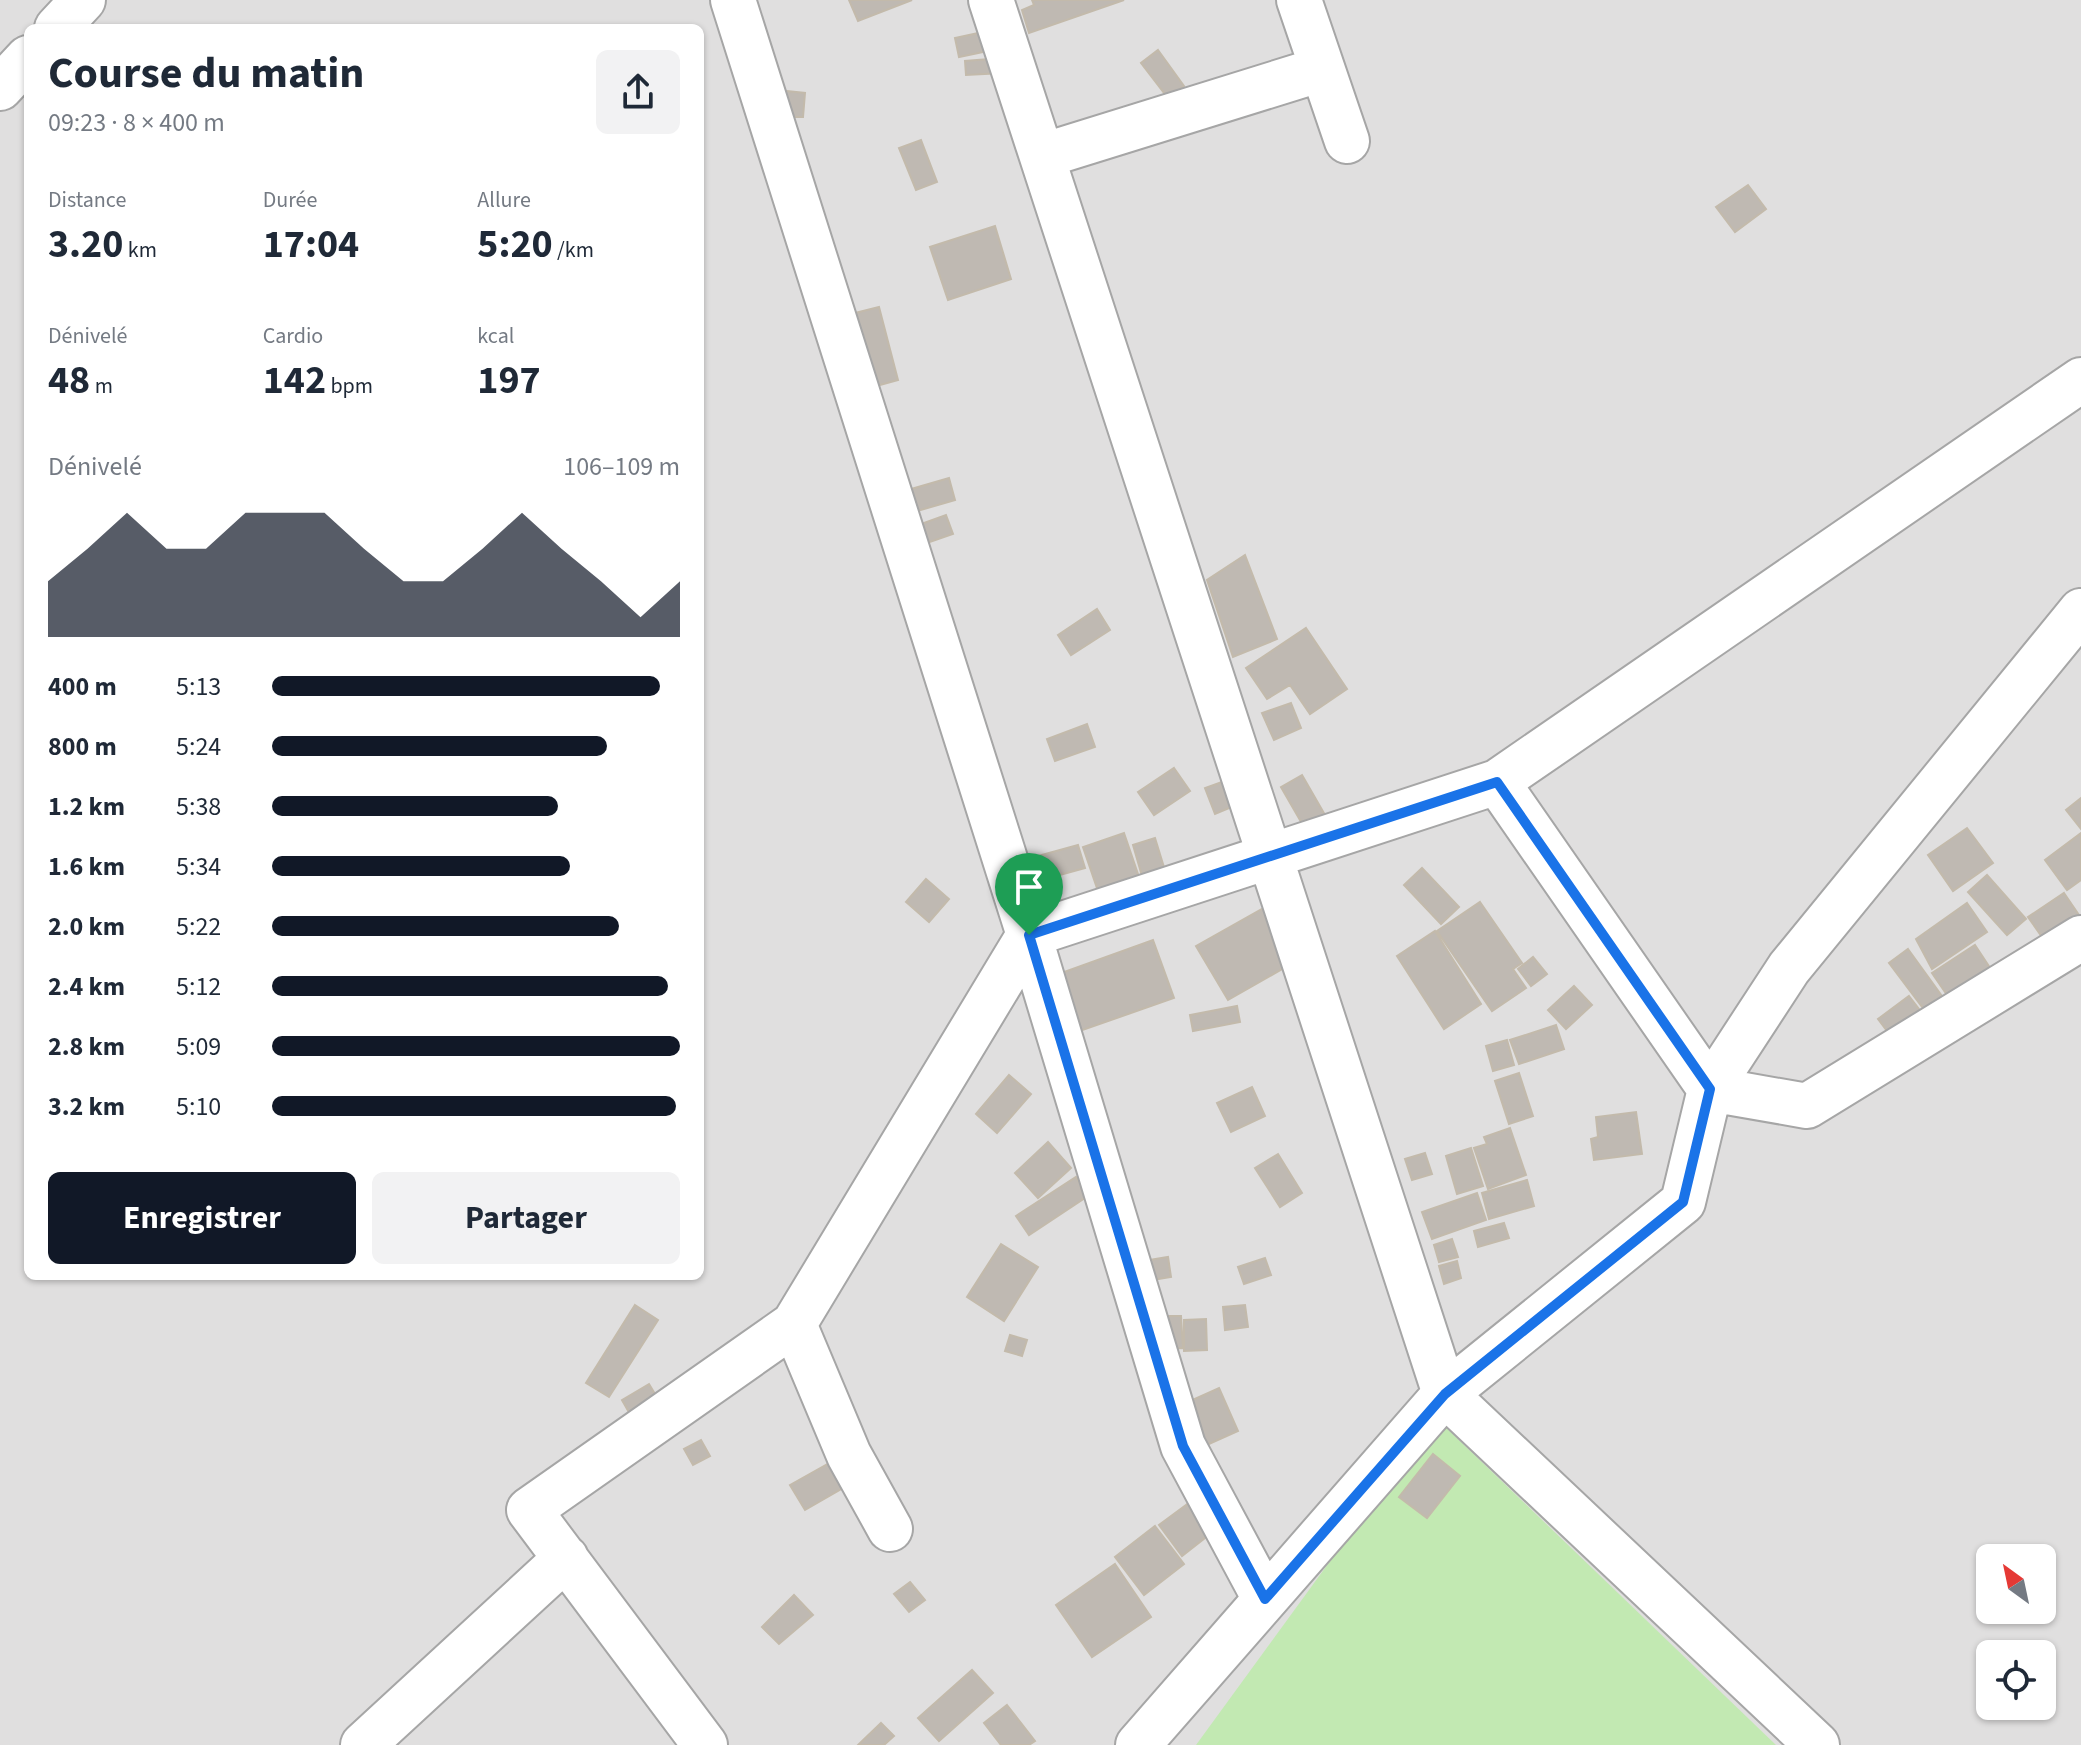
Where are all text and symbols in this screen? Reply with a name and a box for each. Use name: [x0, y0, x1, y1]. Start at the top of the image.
text: Course du matin: [48, 42, 365, 105]
button: share: [596, 50, 680, 134]
text: 09:23 · 8 × 400 m: [48, 104, 225, 141]
text: Distance: [48, 184, 126, 216]
text: Durée: [263, 184, 317, 216]
text: Allure: [477, 184, 531, 216]
text: 3.20: [48, 216, 123, 273]
text: 17:04: [263, 216, 359, 273]
text: 5:20: [477, 216, 553, 273]
text: km: [123, 234, 157, 266]
text: /km: [553, 234, 594, 266]
text: Dénivelé: [48, 320, 128, 352]
text: Cardio: [263, 320, 323, 352]
text: kcal: [477, 320, 514, 352]
text: 48: [48, 352, 90, 409]
text: 142: [263, 352, 326, 409]
text: 197: [477, 352, 541, 409]
text: m: [90, 370, 113, 402]
text: bpm: [326, 370, 373, 402]
text: Dénivelé: [48, 448, 142, 485]
text: 106–109 m: [563, 448, 680, 485]
text: 400 m: [48, 668, 117, 705]
text: 5:13: [176, 668, 221, 705]
text: 800 m: [48, 728, 117, 765]
text: 5:24: [176, 728, 221, 765]
text: 1.2 km: [48, 788, 125, 825]
text: 5:38: [176, 788, 221, 825]
text: 1.6 km: [48, 848, 125, 885]
text: 5:34: [176, 848, 221, 885]
pin: [995, 853, 1063, 935]
icon: arrive: [1007, 865, 1051, 909]
text: 2.0 km: [48, 908, 125, 945]
text: 5:22: [176, 908, 221, 945]
text: 2.4 km: [48, 968, 125, 1005]
text: 5:12: [176, 968, 221, 1005]
text: 2.8 km: [48, 1028, 125, 1065]
text: 5:09: [176, 1028, 221, 1065]
text: 3.2 km: [48, 1088, 125, 1125]
text: 5:10: [176, 1088, 221, 1125]
button: Enregistrer: [48, 1172, 356, 1264]
button: Partager: [372, 1172, 680, 1264]
north arrow: [1976, 1544, 2056, 1624]
map controls: [1976, 1544, 2056, 1720]
button: locate: [1976, 1640, 2056, 1720]

